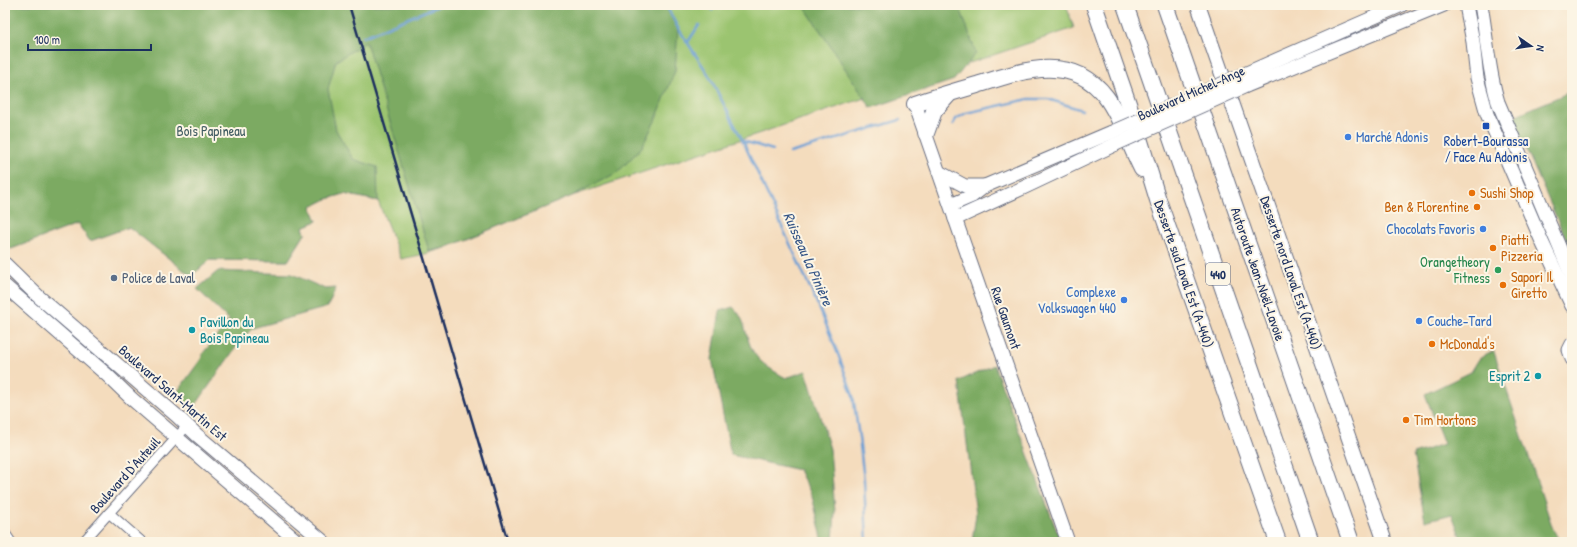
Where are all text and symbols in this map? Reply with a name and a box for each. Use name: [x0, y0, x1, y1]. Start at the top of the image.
scale bar: [28, 26, 151, 52]
north arrow: [1511, 26, 1551, 66]
text: 100 m: [34, 31, 60, 48]
text: N: [1533, 44, 1548, 53]
street label: Boulevard Michel-Ange: [1134, 60, 1248, 126]
park label: Bois Papineau: [177, 121, 246, 141]
marker: Robert-Bourassa / Face Au Adonis: [1481, 121, 1491, 131]
place label: Marché Adonis: [1356, 127, 1428, 146]
place label: Robert-Bourassa / Face Au Adonis: [1444, 131, 1529, 166]
marker: Marché Adonis: [1343, 132, 1353, 142]
place label: Sushi Shop: [1480, 183, 1534, 203]
marker: Sushi Shop: [1467, 188, 1477, 198]
street label: Desserte nord Laval Est (A-440): [1256, 194, 1327, 352]
place label: Ben & Florentine: [1384, 197, 1469, 216]
street label: Desserte sud Laval Est (A-440): [1151, 198, 1217, 350]
marker: Ben & Florentine: [1472, 202, 1482, 212]
street label: Autoroute Jean-Noël-Lavoie: [1227, 205, 1290, 344]
water label: Ruisseau la Pinière: [778, 208, 839, 310]
place label: Chocolats Favoris: [1386, 219, 1475, 238]
marker: Chocolats Favoris: [1478, 224, 1488, 234]
place label: Piatti Pizzeria: [1501, 230, 1543, 265]
marker: Piatti Pizzeria: [1488, 243, 1498, 253]
place label: Orangetheory Fitness: [1420, 252, 1490, 287]
road number: 440: [1206, 263, 1230, 285]
marker: Orangetheory Fitness: [1493, 265, 1503, 275]
place label: Sapori Il Giretto: [1511, 267, 1554, 302]
place label: Police de Laval: [122, 268, 195, 287]
marker: Police de Laval: [109, 273, 119, 283]
marker: Sapori Il Giretto: [1498, 280, 1508, 290]
place label: Complexe Volkswagen 440: [1037, 282, 1116, 318]
street label: Rue Gaumont: [987, 284, 1026, 352]
marker: Complexe Volkswagen 440: [1119, 295, 1129, 305]
place label: Couche-Tard: [1427, 311, 1492, 330]
place label: Pavillon du Bois Papineau: [200, 312, 269, 348]
marker: Couche-Tard: [1414, 316, 1424, 326]
marker: Pavillon du Bois Papineau: [187, 325, 197, 335]
place label: McDonald's: [1440, 334, 1495, 353]
marker: McDonald's: [1427, 339, 1437, 349]
street label: Boulevard Saint-Martin Est: [115, 340, 232, 445]
place label: Esprit 2: [1489, 366, 1530, 386]
marker: Esprit 2: [1533, 371, 1543, 381]
place label: Tim Hortons: [1414, 410, 1476, 429]
marker: Tim Hortons: [1401, 415, 1411, 425]
street label: Boulevard D'Auteuil: [85, 432, 164, 517]

